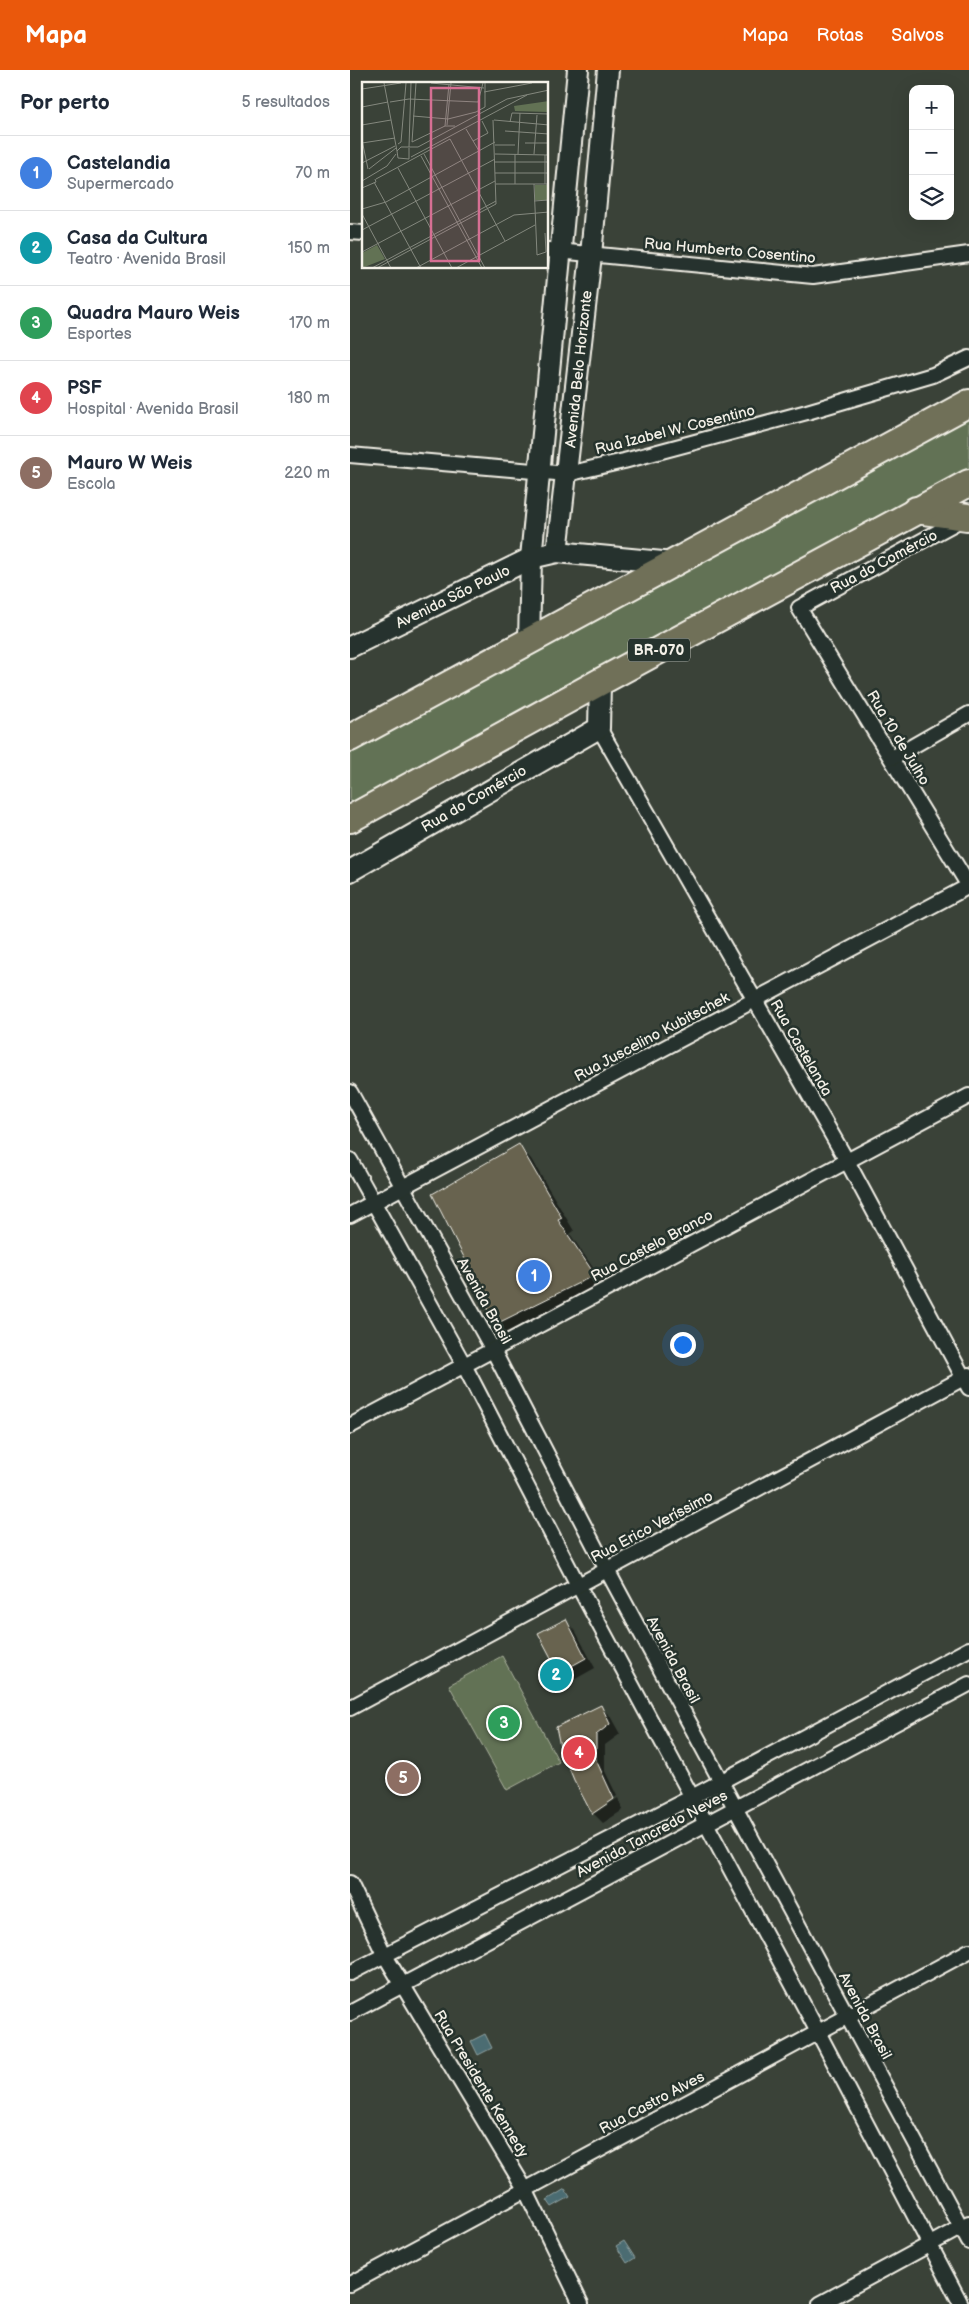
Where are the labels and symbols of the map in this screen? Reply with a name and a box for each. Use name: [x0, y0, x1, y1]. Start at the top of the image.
inset map: [362, 82, 549, 269]
street label: Rua Humberto Cosentino: [643, 234, 817, 268]
street label: Avenida Belo Horizonte: [561, 289, 597, 449]
street label: Rua Izabel W. Cosentino: [593, 401, 757, 459]
street label: Rua do Comércio: [827, 526, 941, 598]
street label: Avenida São Paulo: [393, 561, 513, 633]
road number: BR-070: [628, 638, 690, 662]
street label: Rua 10 de Julho: [862, 687, 934, 789]
street label: Rua do Comércio: [418, 761, 530, 837]
street label: Rua Juscelino Kubitschek: [571, 988, 733, 1086]
street label: Rua Castelanda: [766, 996, 836, 1100]
street label: Rua Castelo Branco: [588, 1206, 716, 1286]
street label: Avenida Brasil: [452, 1254, 516, 1348]
pin: 1: [518, 1257, 550, 1295]
your location: [670, 1332, 696, 1358]
street label: Rua Erico Veríssimo: [588, 1487, 716, 1567]
street label: Avenida Brasil: [642, 1613, 704, 1707]
pin: 2: [540, 1656, 572, 1694]
pin: 3: [488, 1704, 520, 1742]
pin: 4: [563, 1734, 595, 1772]
pin: 5: [387, 1759, 419, 1797]
street label: Avenida Tancredo Neves: [573, 1786, 731, 1882]
street label: Avenida Brasil: [834, 1969, 896, 2063]
street label: Rua Presidente Kennedy: [429, 2007, 533, 2161]
street label: Rua Castro Alves: [596, 2067, 708, 2139]

